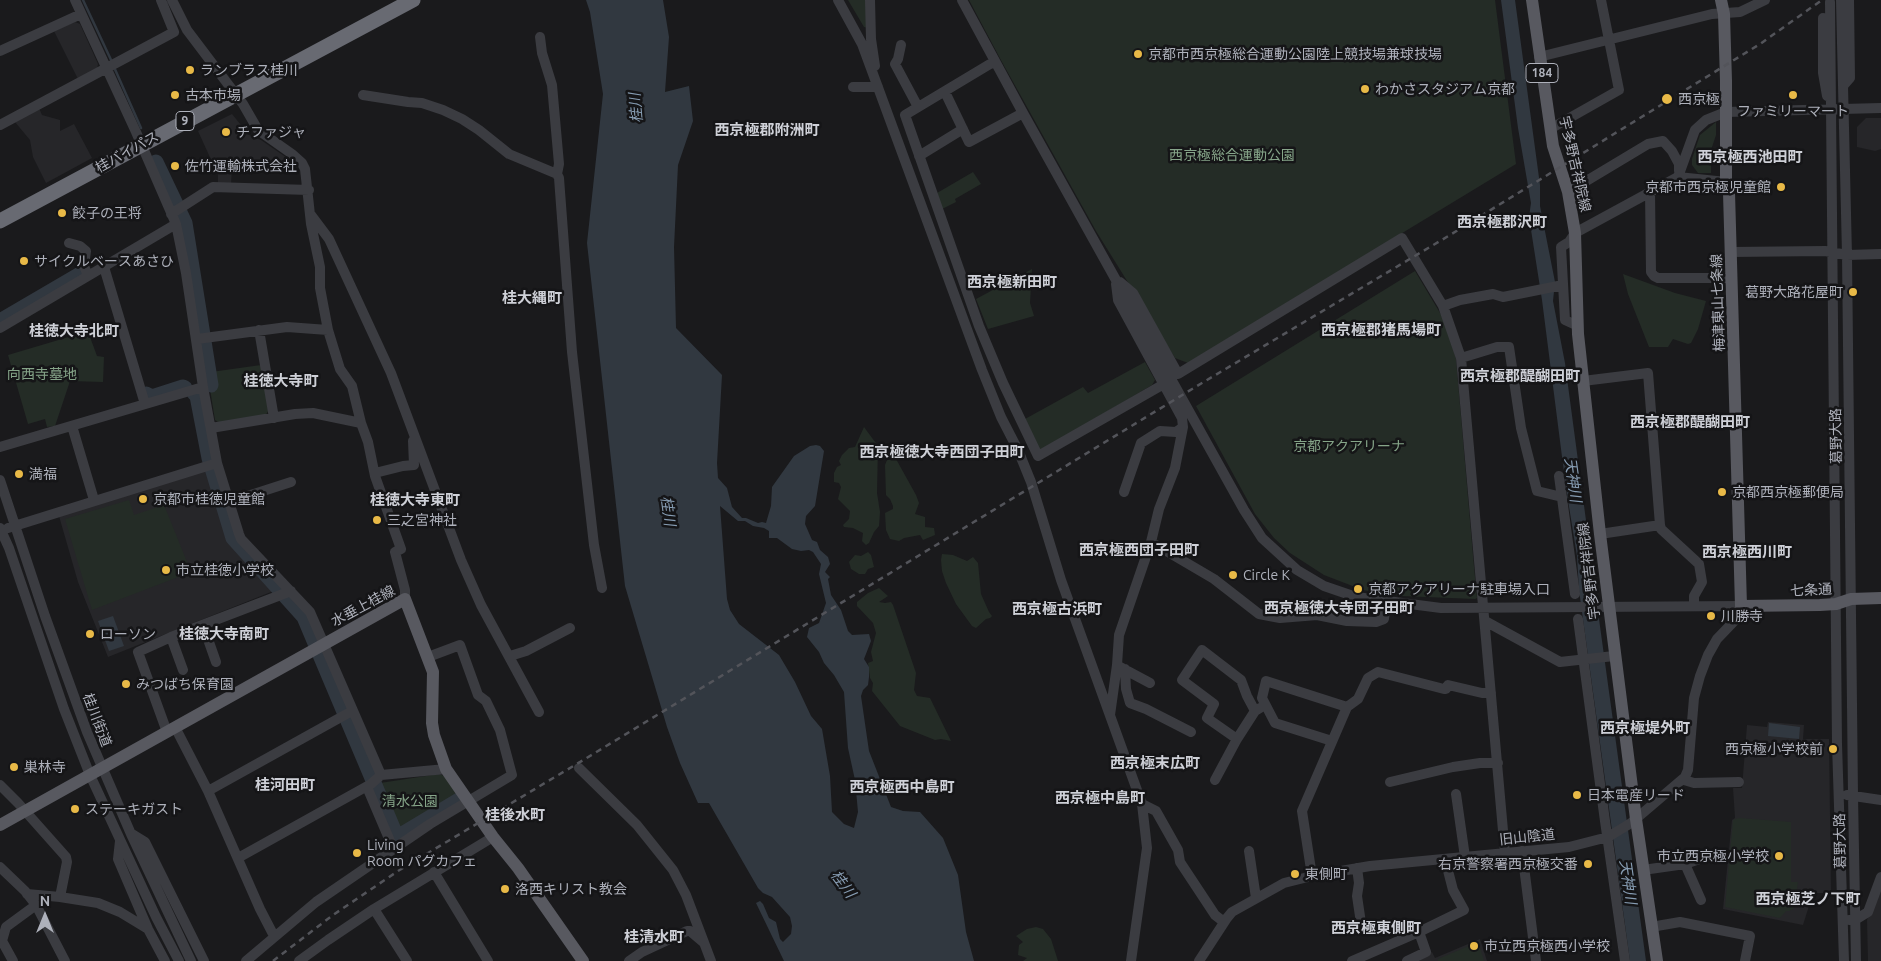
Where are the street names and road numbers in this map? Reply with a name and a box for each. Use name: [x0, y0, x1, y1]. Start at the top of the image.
road number: 184: [1526, 64, 1558, 82]
road number: 9: [176, 112, 194, 130]
street label: 宇多野吉祥院線: [1556, 114, 1594, 214]
street label: 桂バイパス: [92, 128, 162, 176]
street label: 梅津東山七条線: [1708, 254, 1728, 352]
street label: 葛野大路: [1827, 408, 1845, 464]
street label: 宇多野吉祥院線: [1575, 521, 1603, 621]
street label: 七条通: [1790, 581, 1832, 599]
street label: 水垂上桂線: [328, 582, 398, 630]
street label: 桂川街道: [79, 691, 115, 749]
street label: 葛野大路: [1831, 813, 1849, 869]
street label: 旧山陰道: [1498, 826, 1556, 848]

